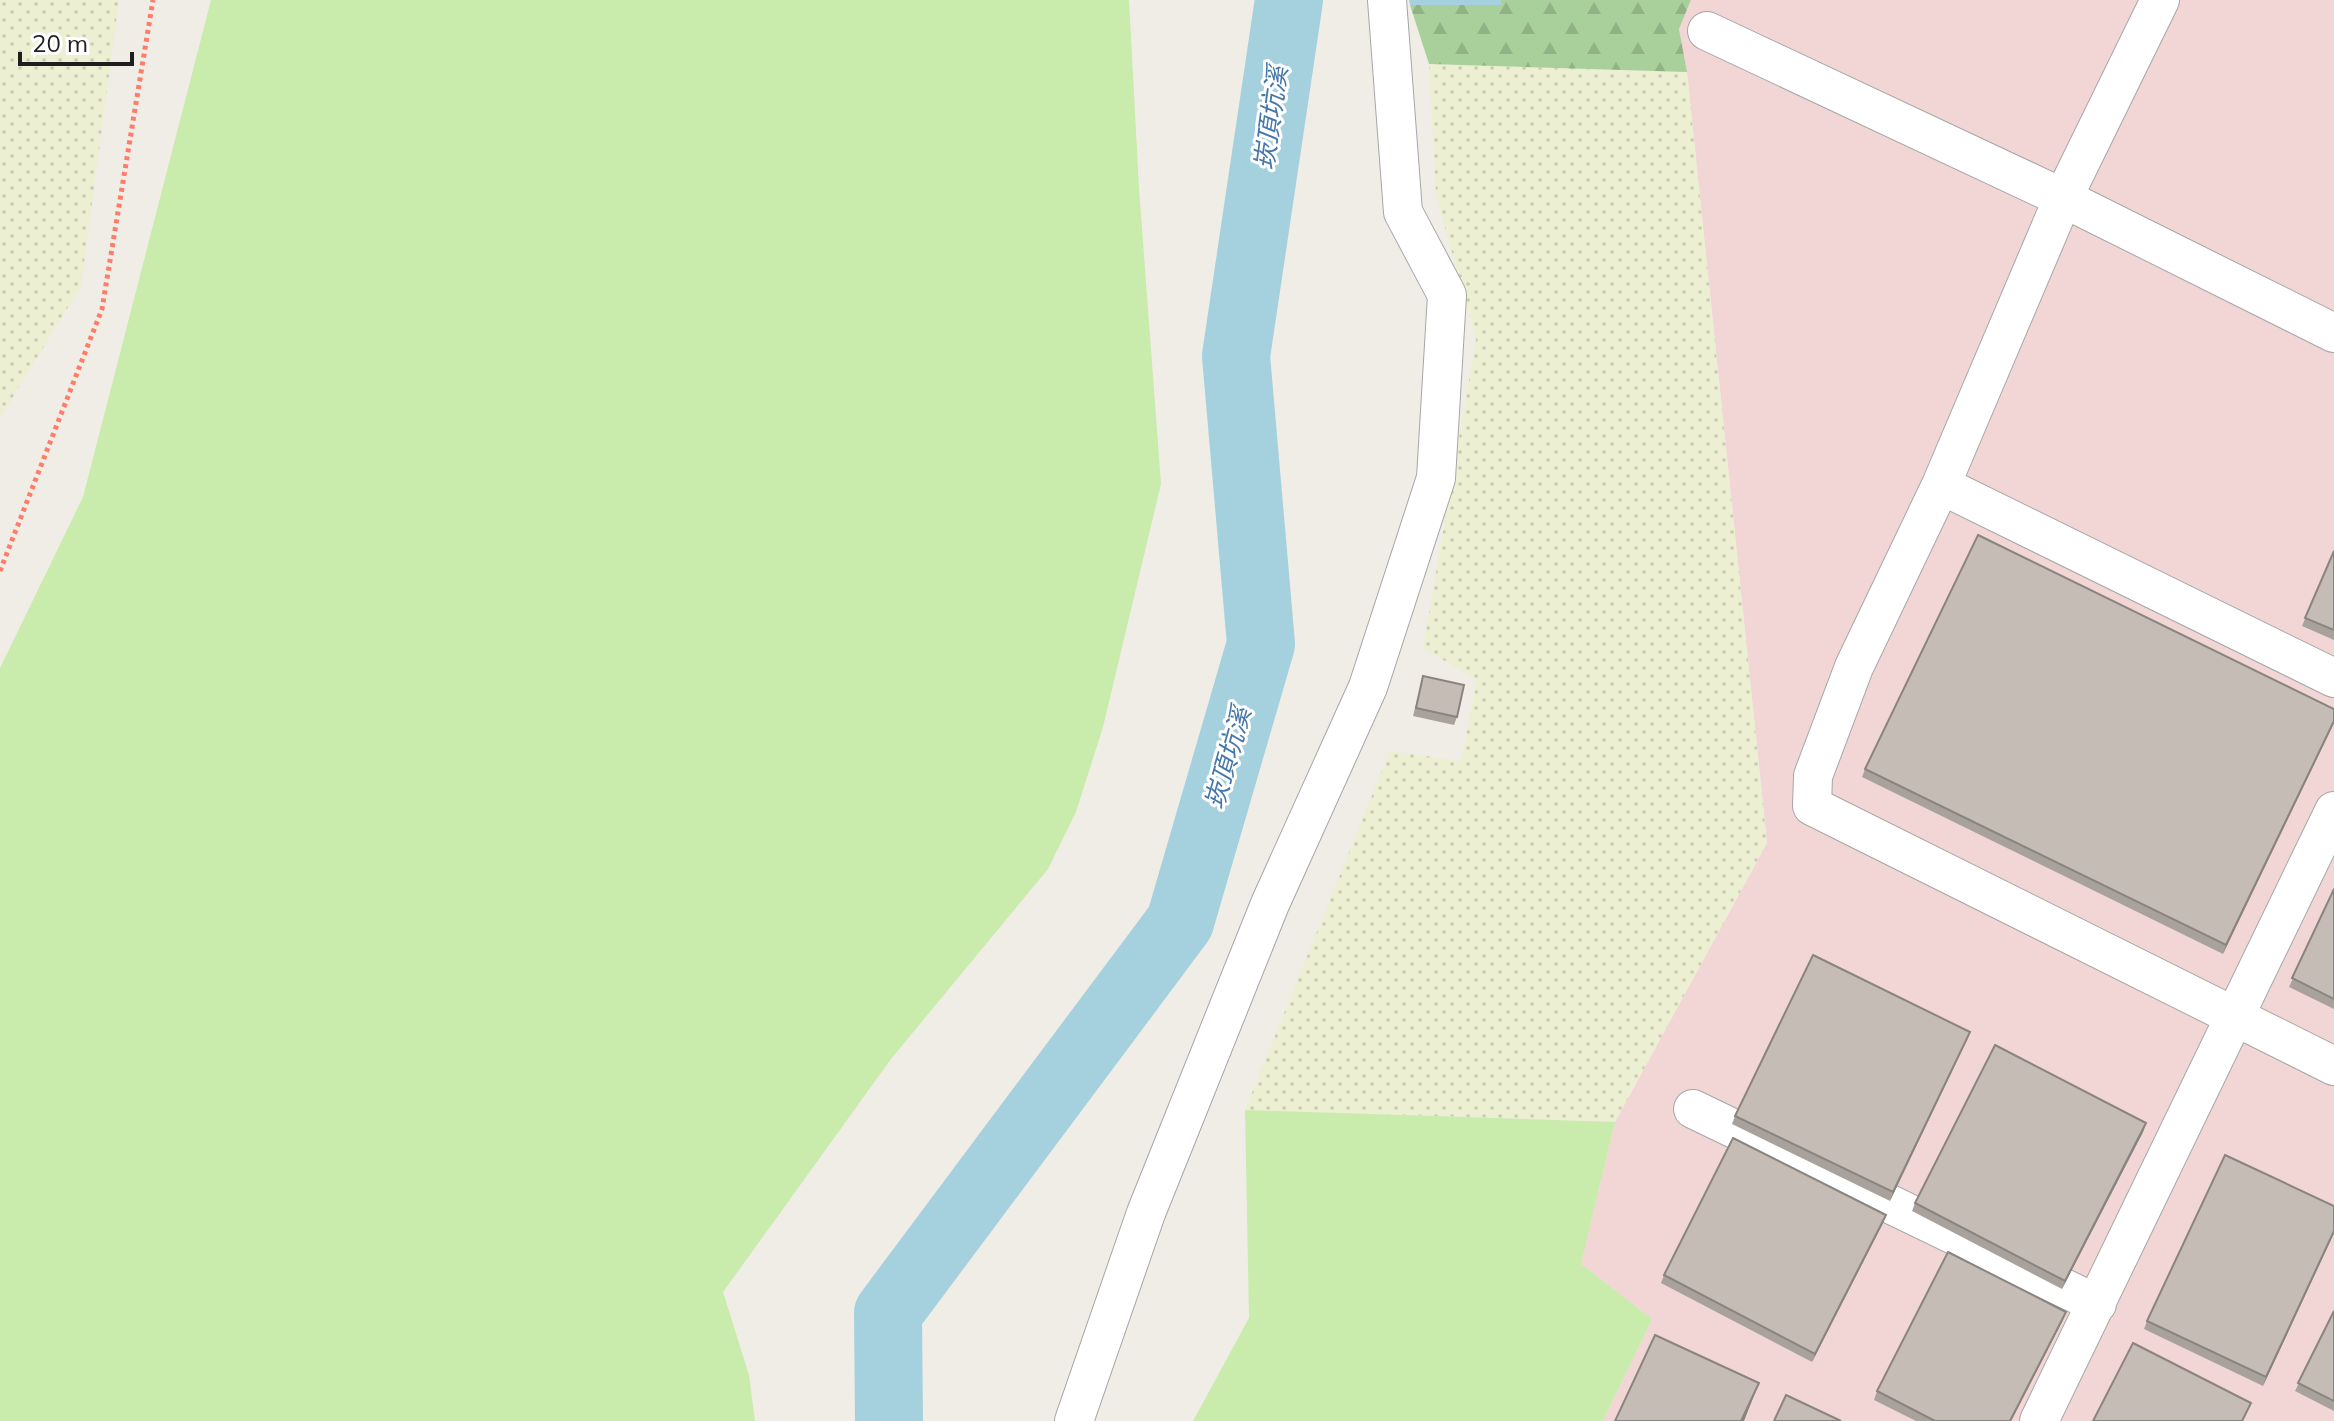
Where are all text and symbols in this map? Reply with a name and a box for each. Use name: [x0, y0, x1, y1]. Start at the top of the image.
scale bar: [20, 16, 132, 66]
text: 20 m: [32, 28, 88, 58]
water label: 崁頂坑溪: [1247, 60, 1295, 172]
water label: 崁頂坑溪: [1197, 699, 1259, 812]

